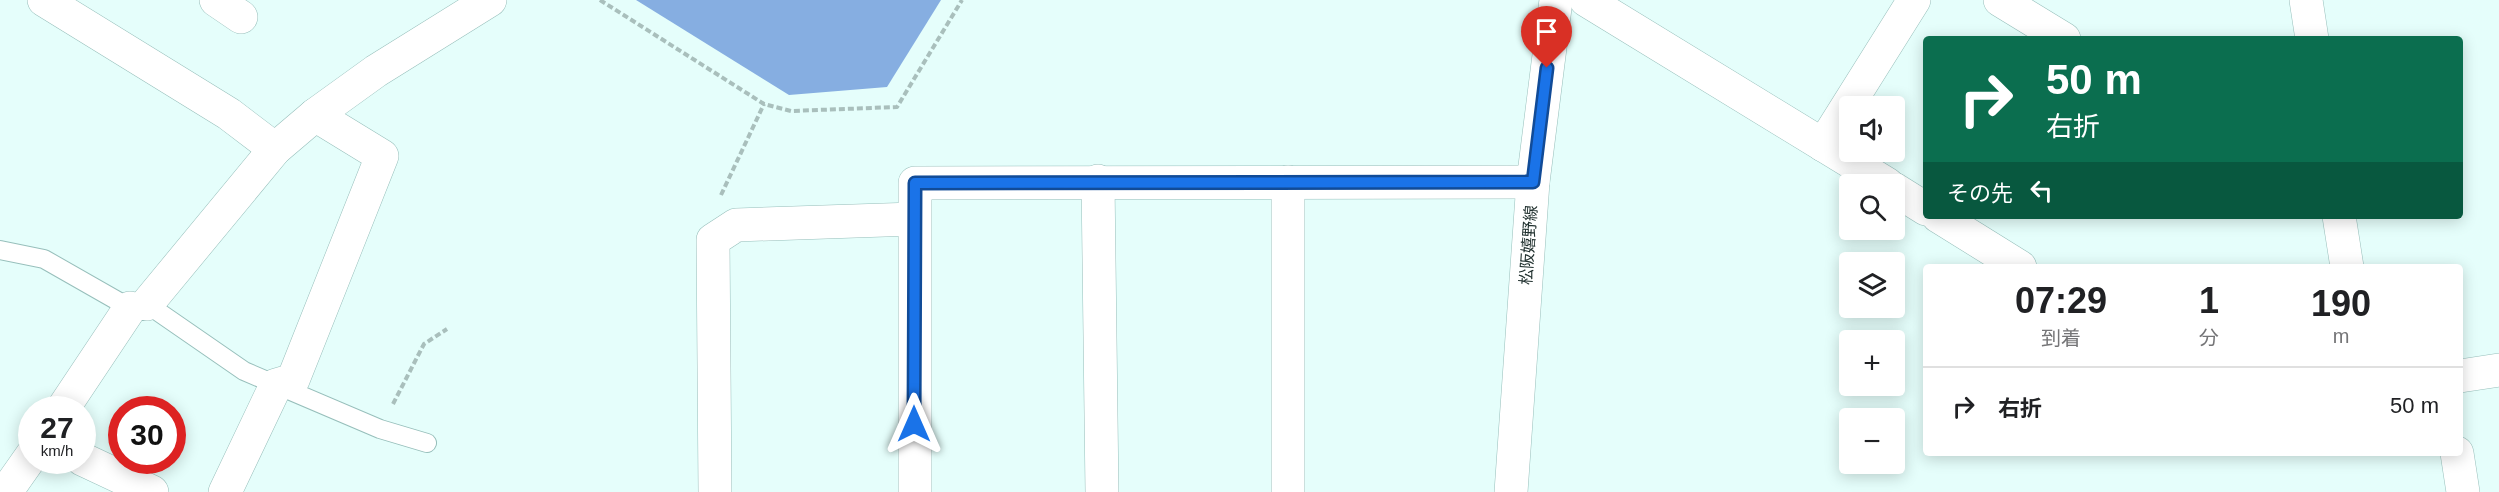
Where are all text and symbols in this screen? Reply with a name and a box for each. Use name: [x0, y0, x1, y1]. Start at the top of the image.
pin: [1521, 6, 1572, 68]
icon: arrive: [1530, 15, 1563, 48]
text: 50 m: [2046, 56, 2142, 103]
icon: right: [1947, 60, 2025, 138]
map controls: [1839, 96, 1905, 474]
button: sound: [1839, 96, 1905, 162]
text: 右折: [2046, 112, 2100, 142]
button: search: [1839, 174, 1905, 240]
icon: left: [2025, 174, 2058, 207]
text: その先: [1947, 181, 2013, 206]
street label: 松阪嬉野線: [1517, 205, 1540, 286]
button: layers: [1839, 252, 1905, 318]
text: 07:29: [2015, 280, 2107, 321]
text: 1: [2199, 280, 2219, 321]
text: 190: [2311, 283, 2371, 324]
text: m: [2333, 325, 2349, 347]
text: 到着: [2041, 327, 2081, 349]
text: 分: [2199, 327, 2219, 349]
button: +: [1839, 330, 1905, 396]
icon: right: [1947, 390, 1980, 423]
position arrow: [882, 392, 946, 456]
text: 50 m: [2390, 393, 2439, 418]
speed limit sign: 30: [108, 396, 186, 474]
text: 右折: [1998, 396, 2042, 421]
button: −: [1839, 408, 1905, 474]
text: 27: [40, 411, 74, 444]
text: km/h: [41, 442, 73, 459]

